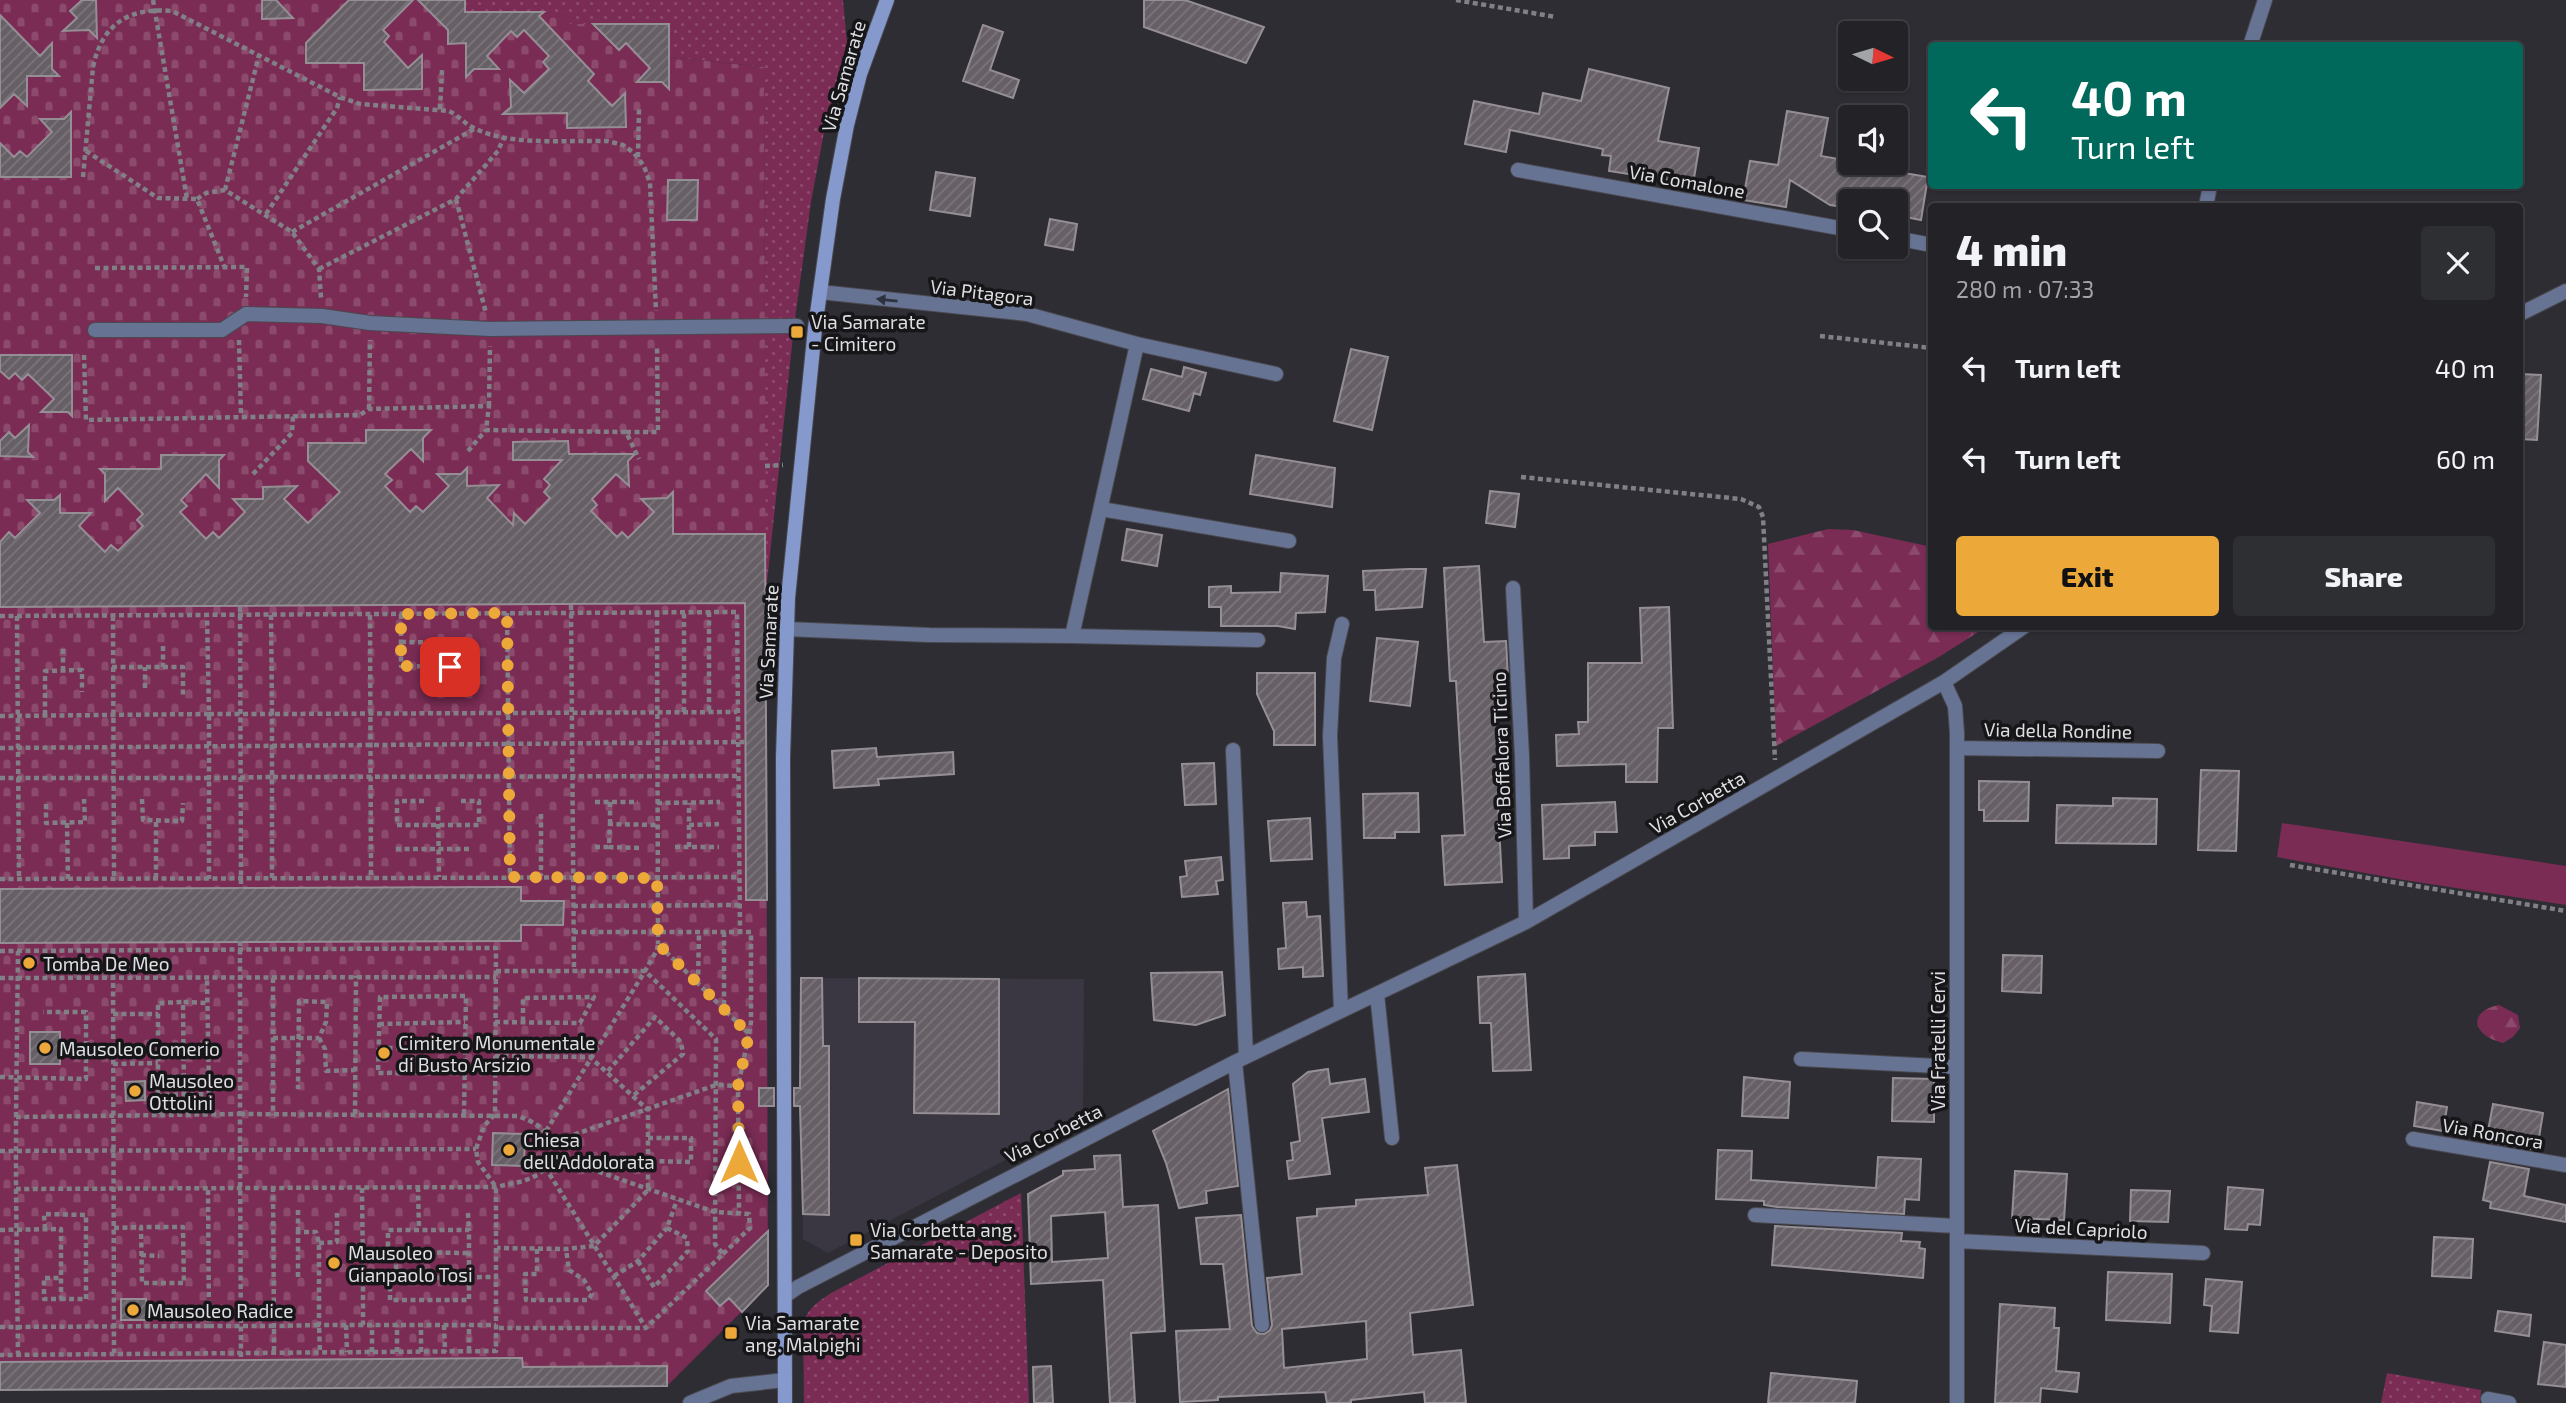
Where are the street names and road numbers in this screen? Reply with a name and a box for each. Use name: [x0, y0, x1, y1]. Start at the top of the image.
street label: Via Samarate: [816, 18, 870, 134]
street label: Via Comalone: [1627, 159, 1747, 203]
street label: Via Pitagora: [929, 274, 1035, 310]
street label: Via Samarate: [754, 584, 782, 700]
street label: Via Boffalora Ticino: [1487, 671, 1515, 839]
street label: Via della Rondine: [1984, 717, 2132, 743]
street label: Via Corbetta: [1645, 766, 1749, 838]
street label: Via Fratelli Cervi: [1926, 971, 1949, 1111]
street label: Via Corbetta: [1000, 1099, 1106, 1167]
street label: Via Roncora: [2441, 1113, 2545, 1153]
street label: Via del Capriolo: [2014, 1213, 2148, 1243]

